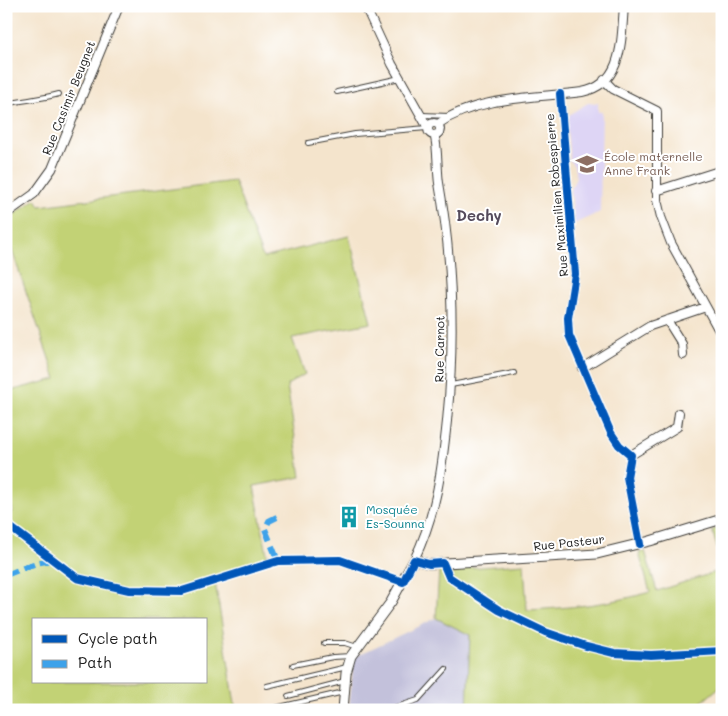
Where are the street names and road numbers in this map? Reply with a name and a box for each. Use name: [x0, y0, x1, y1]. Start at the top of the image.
street label: Rue Casimir Beugnet: [38, 38, 98, 157]
street label: Rue Maximilien Robespierre: [541, 113, 571, 277]
street label: Rue Carnot: [430, 316, 448, 382]
street label: Rue Pasteur: [533, 530, 605, 554]

